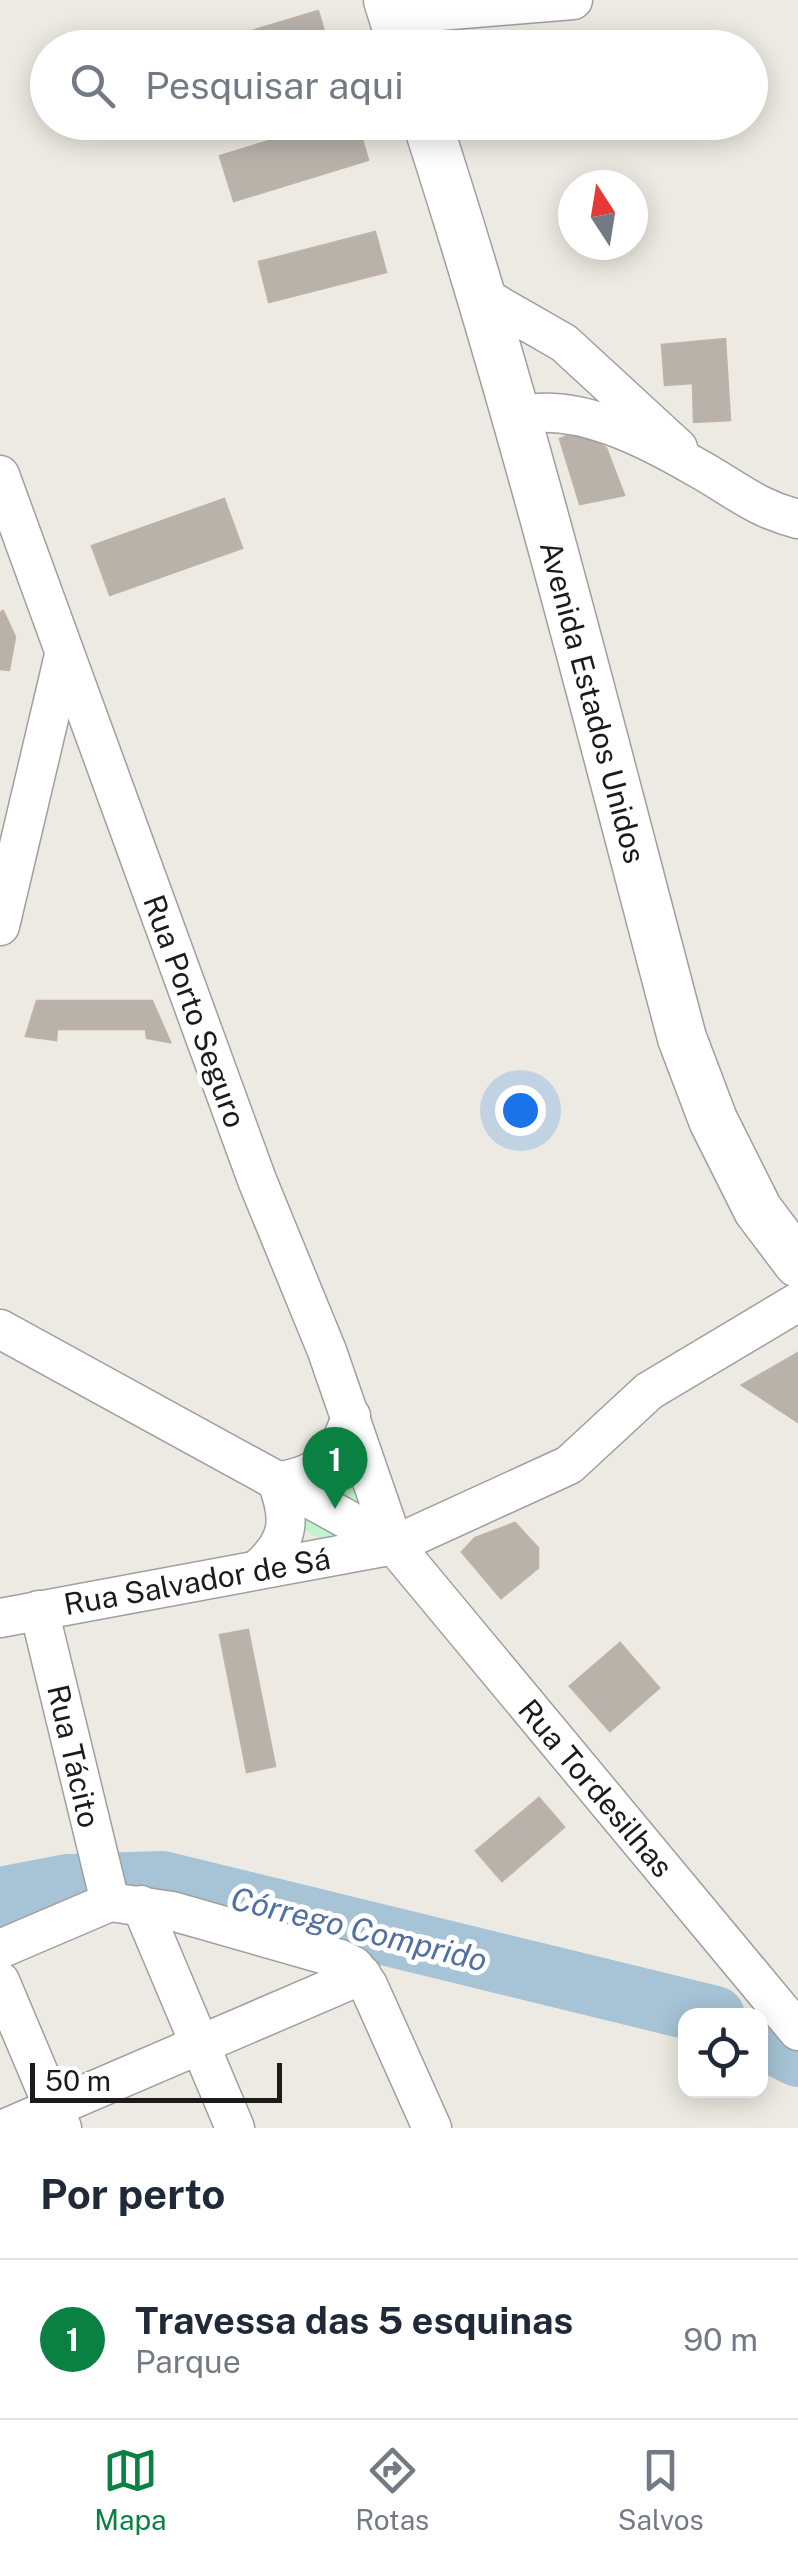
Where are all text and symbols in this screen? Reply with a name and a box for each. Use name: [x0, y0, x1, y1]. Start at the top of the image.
search box: [30, 30, 768, 140]
icon: search: [65, 58, 120, 113]
text: Pesquisar aqui: [145, 63, 404, 108]
north arrow: [558, 170, 648, 260]
street label: Avenida Estados Unidos: [533, 537, 653, 867]
street label: Rua Porto Seguro: [136, 890, 254, 1132]
your location: [495, 1085, 546, 1136]
pin: 1: [302, 1426, 368, 1509]
street label: Rua Salvador de Sá: [61, 1540, 333, 1622]
street label: Rua Tácito: [40, 1681, 108, 1831]
street label: Rua Tordesilhas: [511, 1692, 681, 1884]
water label: Córrego Comprido: [227, 1879, 491, 1979]
map controls: [678, 2008, 768, 2098]
button: locate: [678, 2008, 768, 2098]
scale bar: [30, 2058, 282, 2102]
text: 50 m: [45, 2064, 111, 2097]
text: Por perto: [40, 2169, 225, 2218]
text: Travessa das 5 esquinas: [135, 2298, 573, 2343]
text: 1: [66, 2321, 79, 2358]
text: 90 m: [683, 2321, 758, 2358]
text: Parque: [135, 2343, 241, 2380]
tab: Mapa: [94, 2443, 167, 2536]
tab: Rotas: [355, 2443, 429, 2536]
tab: Salvos: [618, 2443, 704, 2536]

